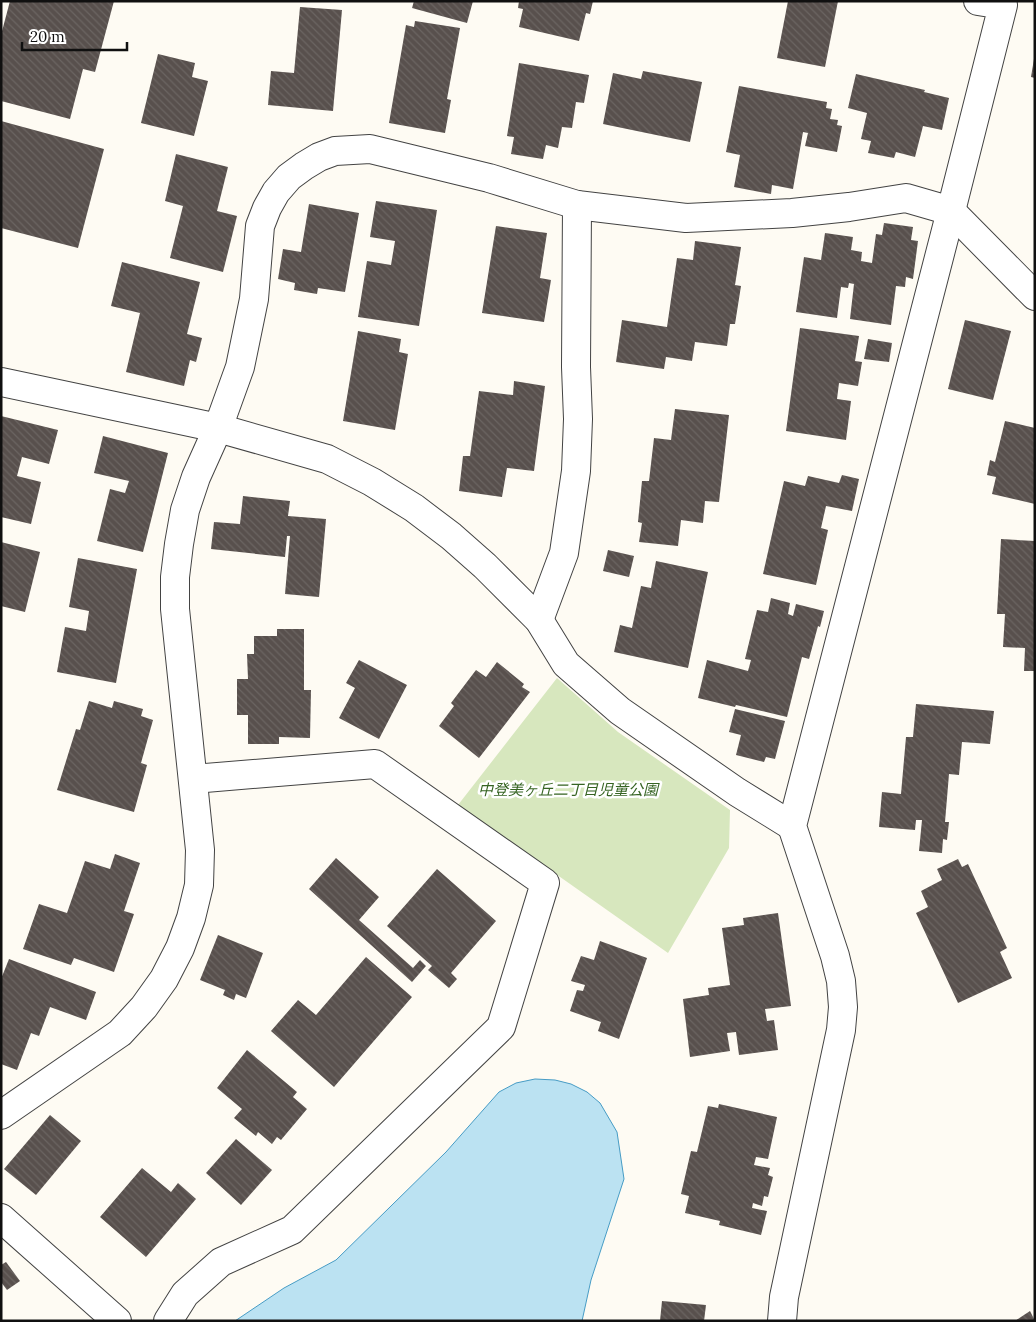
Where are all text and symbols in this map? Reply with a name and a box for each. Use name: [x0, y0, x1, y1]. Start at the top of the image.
scale bar: [22, 20, 128, 52]
text: 20 m: [30, 27, 65, 46]
park label: 中登美ヶ丘二丁目児童公園: [478, 780, 660, 799]

